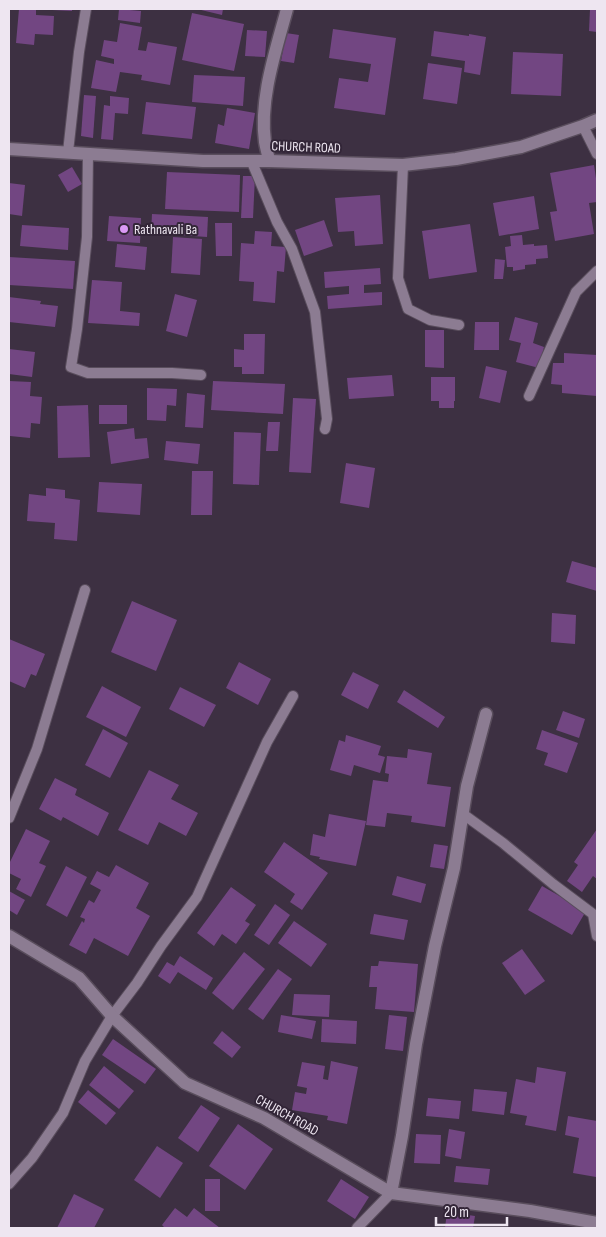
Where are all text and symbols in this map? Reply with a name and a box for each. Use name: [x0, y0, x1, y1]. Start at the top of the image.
street label: CHURCH ROAD: [271, 137, 341, 157]
place label: Rathnavali Ba: [134, 221, 197, 238]
marker: Rathnavali Ba: [118, 223, 130, 235]
street label: CHURCH ROAD: [253, 1091, 322, 1139]
scale bar: [436, 1194, 507, 1226]
text: 20 m: [444, 1203, 469, 1222]

